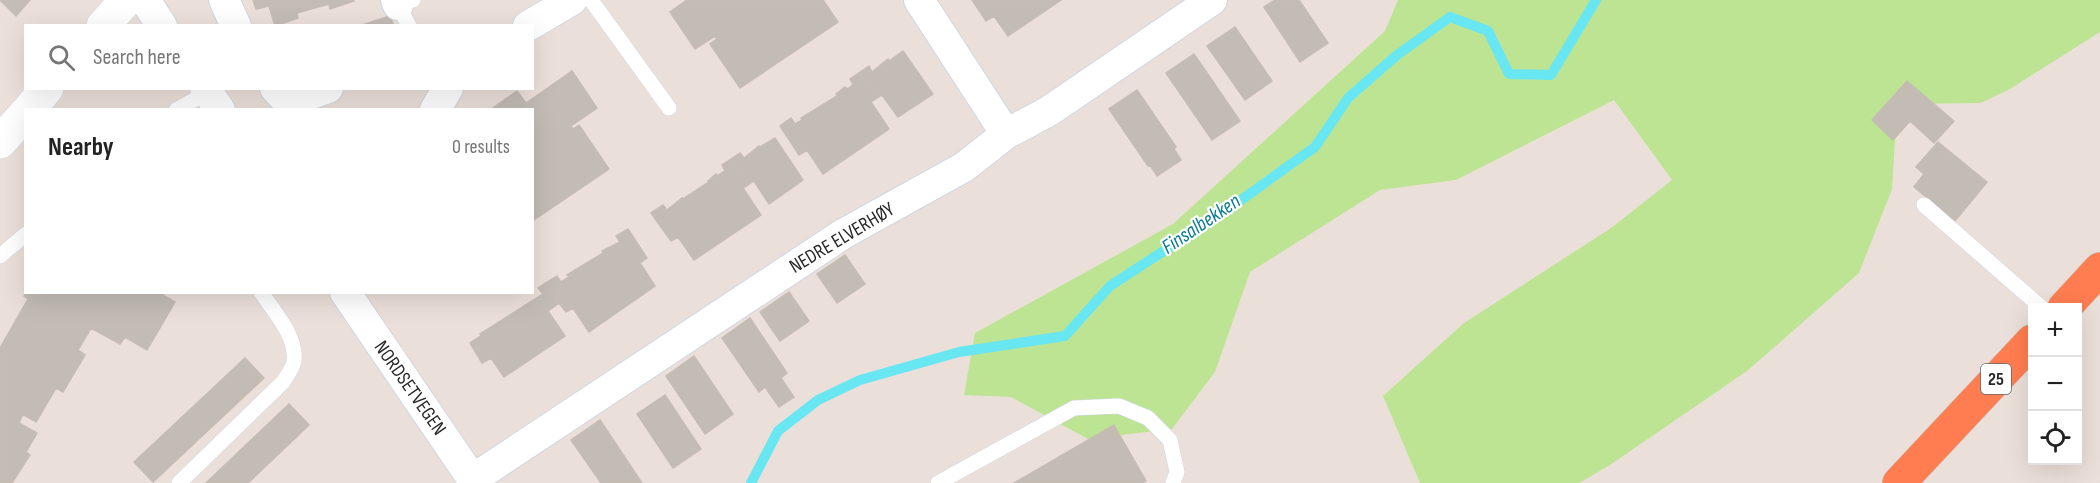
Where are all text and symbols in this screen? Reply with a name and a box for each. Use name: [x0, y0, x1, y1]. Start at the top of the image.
search box: [24, 24, 534, 90]
icon: search: [45, 41, 78, 74]
text: Search here: [93, 44, 180, 71]
text: Nearby: [48, 132, 114, 163]
text: 0 results: [452, 135, 510, 159]
water label: Finsalbekken: [1157, 189, 1245, 259]
street label: NEDRE ELVERHØY: [785, 197, 899, 279]
map controls: [2028, 303, 2082, 465]
button: +: [2028, 303, 2082, 357]
street label: NORDSETVEGEN: [369, 336, 451, 440]
button: −: [2028, 357, 2082, 411]
road number: 25: [1981, 364, 2011, 394]
button: locate: [2028, 411, 2082, 465]

